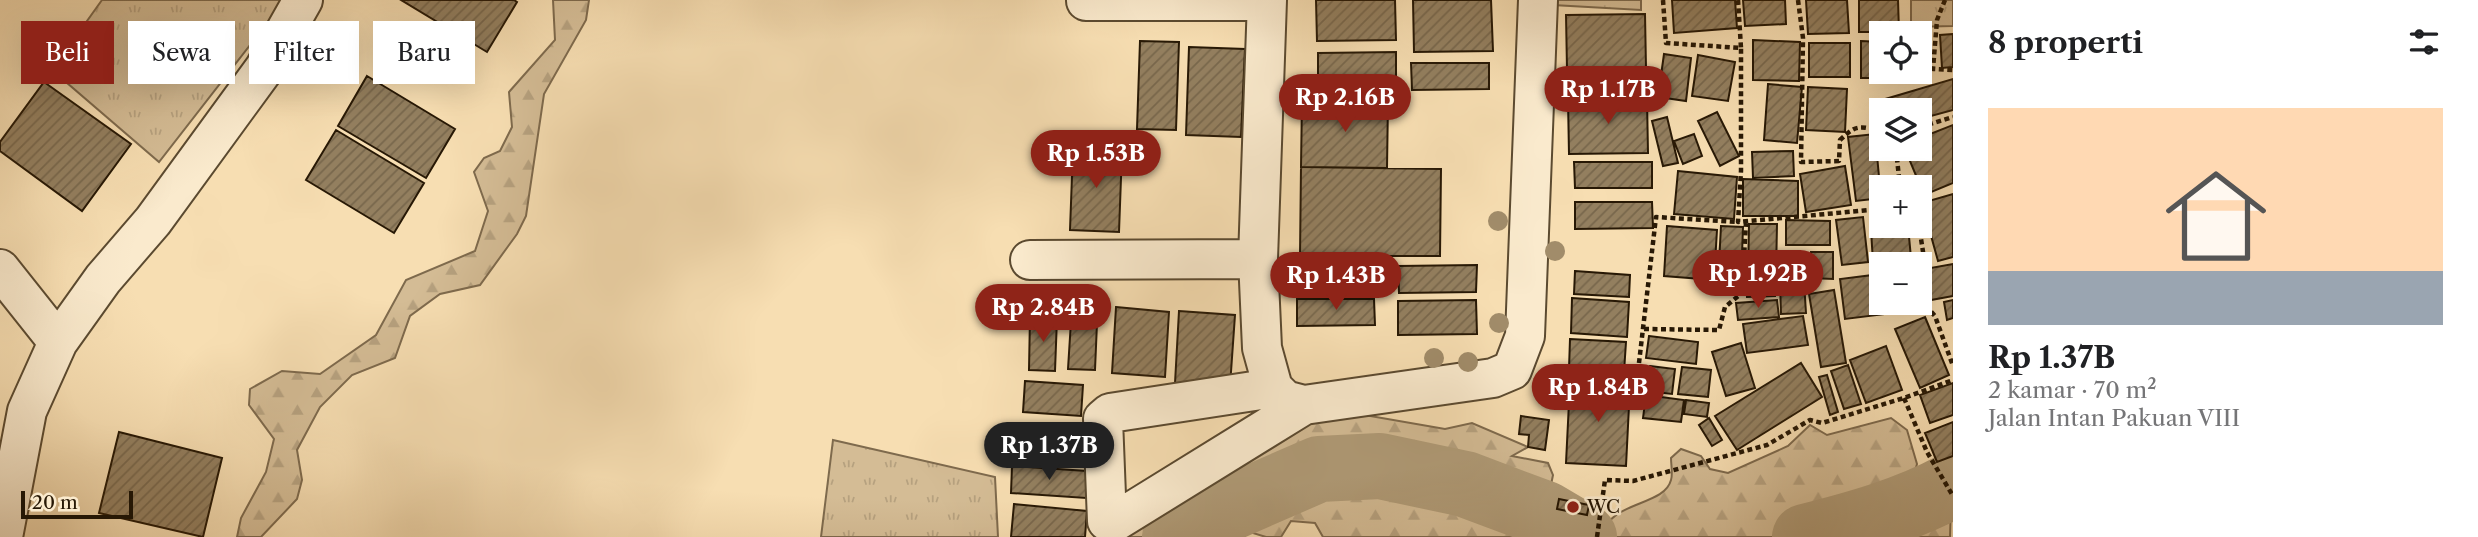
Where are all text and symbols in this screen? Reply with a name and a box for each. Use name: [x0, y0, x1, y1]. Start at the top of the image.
chip: Beli: [21, 21, 114, 84]
chip: Sewa: [128, 21, 235, 84]
chip: Filter: [249, 21, 359, 84]
chip: Baru: [373, 21, 475, 84]
map controls: [1869, 21, 1932, 315]
button: locate: [1869, 21, 1932, 84]
icon: filters: [2405, 23, 2443, 61]
text: 8 properti: [1988, 24, 2143, 61]
pin: Rp 1.17B: [1536, 66, 1680, 126]
pin: Rp 2.16B: [1273, 74, 1417, 134]
text: Rp 1.17B: [1560, 75, 1656, 103]
text: Rp 2.16B: [1295, 83, 1395, 111]
button: layers: [1869, 98, 1932, 161]
pin: Rp 1.53B: [1024, 130, 1168, 190]
text: Rp 1.53B: [1047, 139, 1145, 167]
icon: home: [2153, 153, 2279, 279]
button: +: [1869, 175, 1932, 238]
pin: Rp 1.92B: [1686, 250, 1830, 310]
pin: Rp 1.43B: [1264, 252, 1408, 312]
button: −: [1869, 252, 1932, 315]
text: Rp 1.92B: [1708, 259, 1808, 287]
text: Rp 1.43B: [1286, 261, 1386, 289]
pin: Rp 2.84B: [971, 284, 1115, 344]
text: Rp 2.84B: [991, 293, 1095, 321]
text: Rp 1.37B: [1988, 339, 2115, 376]
pin: Rp 1.84B: [1526, 364, 1670, 424]
text: Rp 1.84B: [1548, 373, 1648, 401]
text: 2 kamar · 70 m²: [1988, 376, 2157, 404]
text: Jalan Intan Pakuan VIII: [1988, 404, 2240, 432]
pin: Rp 1.37B: [977, 422, 1121, 482]
text: Rp 1.37B: [1000, 431, 1098, 459]
scale bar: [21, 488, 133, 520]
text: 20 m: [32, 491, 78, 514]
place label: WC: [1586, 496, 1620, 518]
marker: WC: [1565, 499, 1581, 515]

